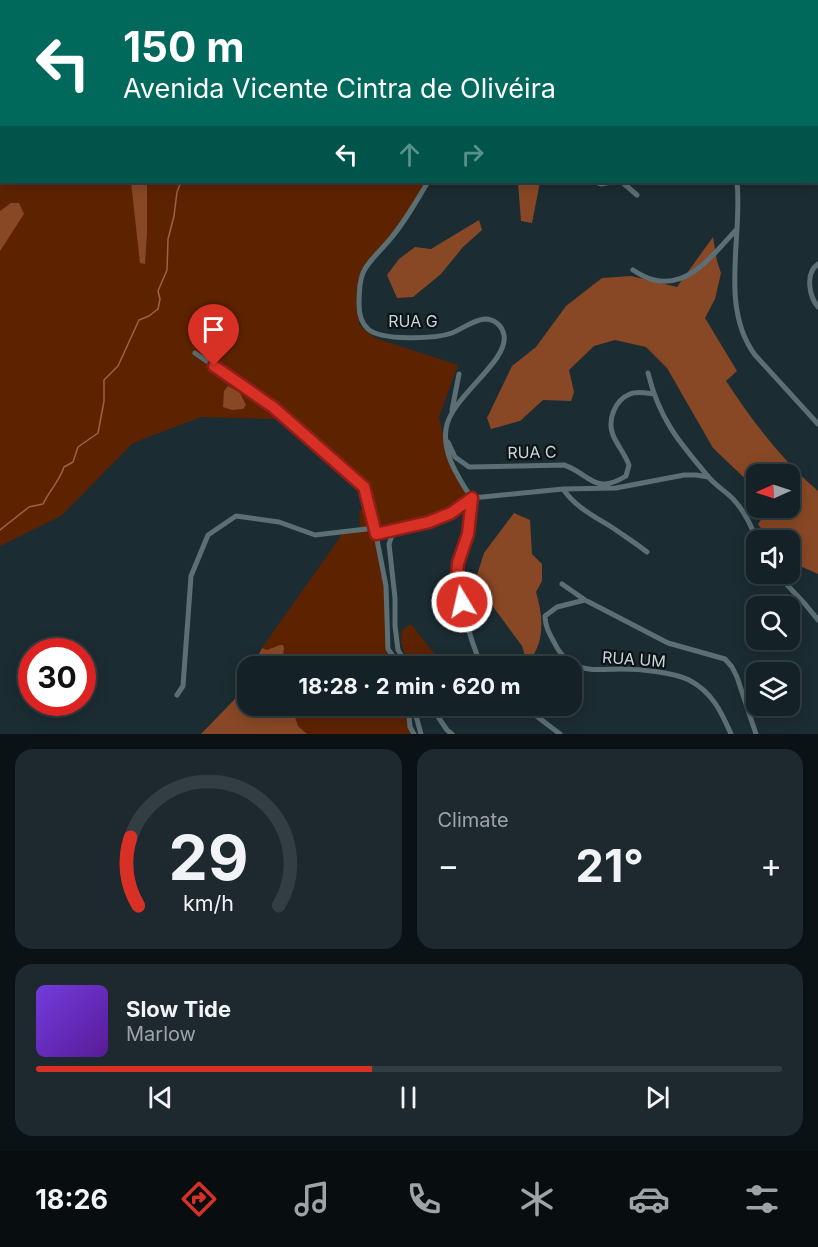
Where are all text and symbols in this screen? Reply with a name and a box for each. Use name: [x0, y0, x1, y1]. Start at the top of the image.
text: 150 m: [123, 21, 245, 72]
icon: left: [24, 24, 102, 102]
text: Avenida Vicente Cintra de Olivéira: [123, 72, 556, 105]
icon: left: [330, 138, 363, 171]
icon: ahead: [393, 138, 426, 171]
icon: right: [456, 138, 489, 171]
pin: [188, 304, 239, 366]
street label: RUA G: [388, 311, 438, 331]
icon: arrive: [197, 313, 230, 346]
street label: RUA C: [507, 442, 557, 462]
north arrow: [746, 464, 800, 518]
map controls: [746, 464, 800, 716]
button: sound: [746, 530, 800, 584]
position arrow: [430, 570, 494, 634]
button: search: [746, 596, 800, 650]
speed limit sign: 30: [18, 638, 96, 716]
street label: RUA UM: [601, 647, 667, 671]
button: layers: [746, 662, 800, 716]
text: 18:28 · 2 min · 620 m: [299, 673, 520, 699]
text: Climate: [438, 808, 509, 832]
text: 29: [168, 820, 248, 895]
text: 21°: [576, 838, 644, 893]
text: −: [438, 845, 459, 885]
text: +: [760, 845, 782, 885]
text: km/h: [183, 890, 234, 916]
text: Slow Tide: [126, 996, 231, 1022]
text: Marlow: [126, 1022, 196, 1046]
icon: previous: [144, 1081, 177, 1114]
icon: pause: [392, 1081, 425, 1114]
icon: next: [641, 1081, 674, 1114]
icon: directions: [178, 1178, 220, 1220]
icon: music: [291, 1178, 333, 1220]
icon: phone: [403, 1178, 445, 1220]
icon: climate: [516, 1178, 558, 1220]
icon: car: [628, 1178, 670, 1220]
icon: filters: [741, 1178, 783, 1220]
text: 18:26: [35, 1183, 108, 1216]

